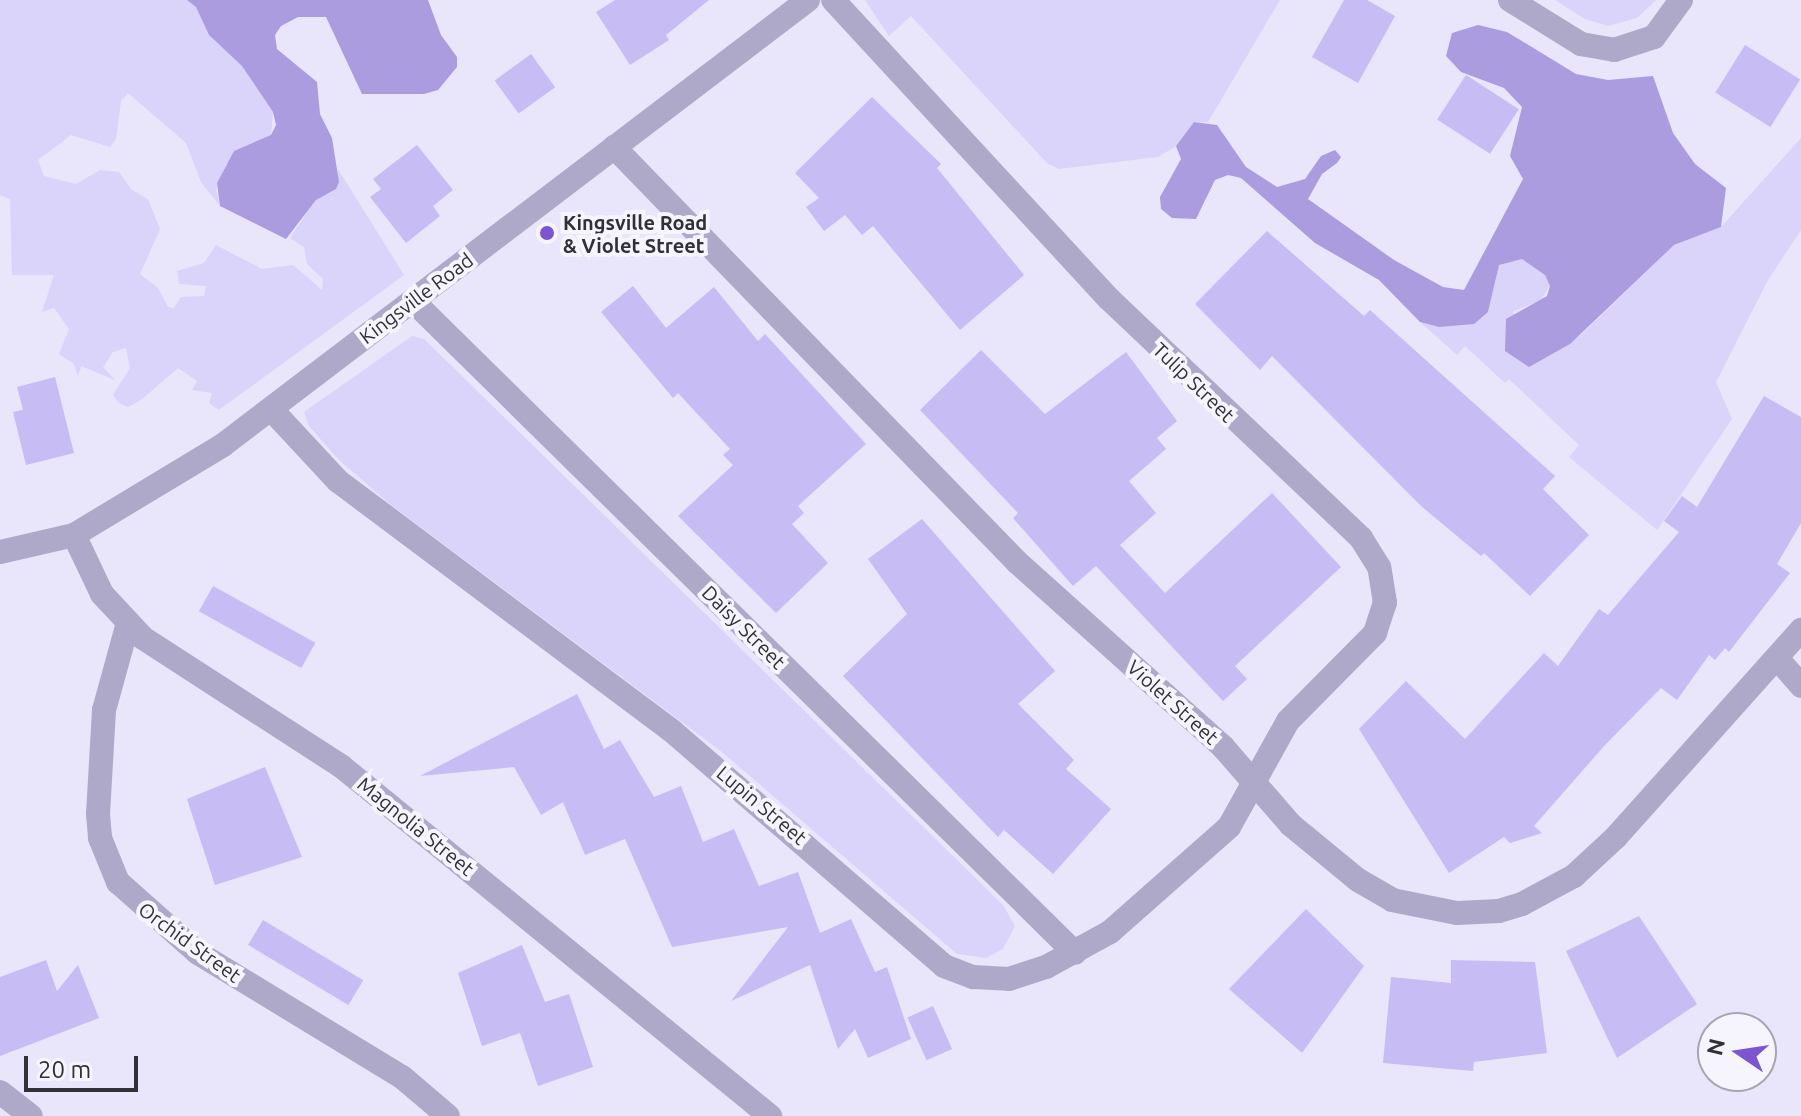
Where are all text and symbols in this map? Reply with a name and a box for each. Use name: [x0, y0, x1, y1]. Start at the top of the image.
place label: Kingsville Road & Violet Street: [563, 210, 707, 257]
marker: Kingsville Road & Violet Street: [538, 224, 556, 242]
street label: Kingsville Road: [355, 248, 477, 348]
street label: Tulip Street: [1148, 337, 1240, 427]
street label: Daisy Street: [697, 580, 791, 674]
street label: Violet Street: [1122, 655, 1224, 749]
street label: Lupin Street: [712, 760, 812, 850]
street label: Magnolia Street: [353, 772, 479, 880]
street label: Orchid Street: [134, 897, 246, 987]
north arrow: [1697, 1012, 1777, 1092]
text: N: [1701, 1036, 1729, 1058]
scale bar: [28, 1040, 142, 1090]
text: 20 m: [38, 1056, 91, 1083]

